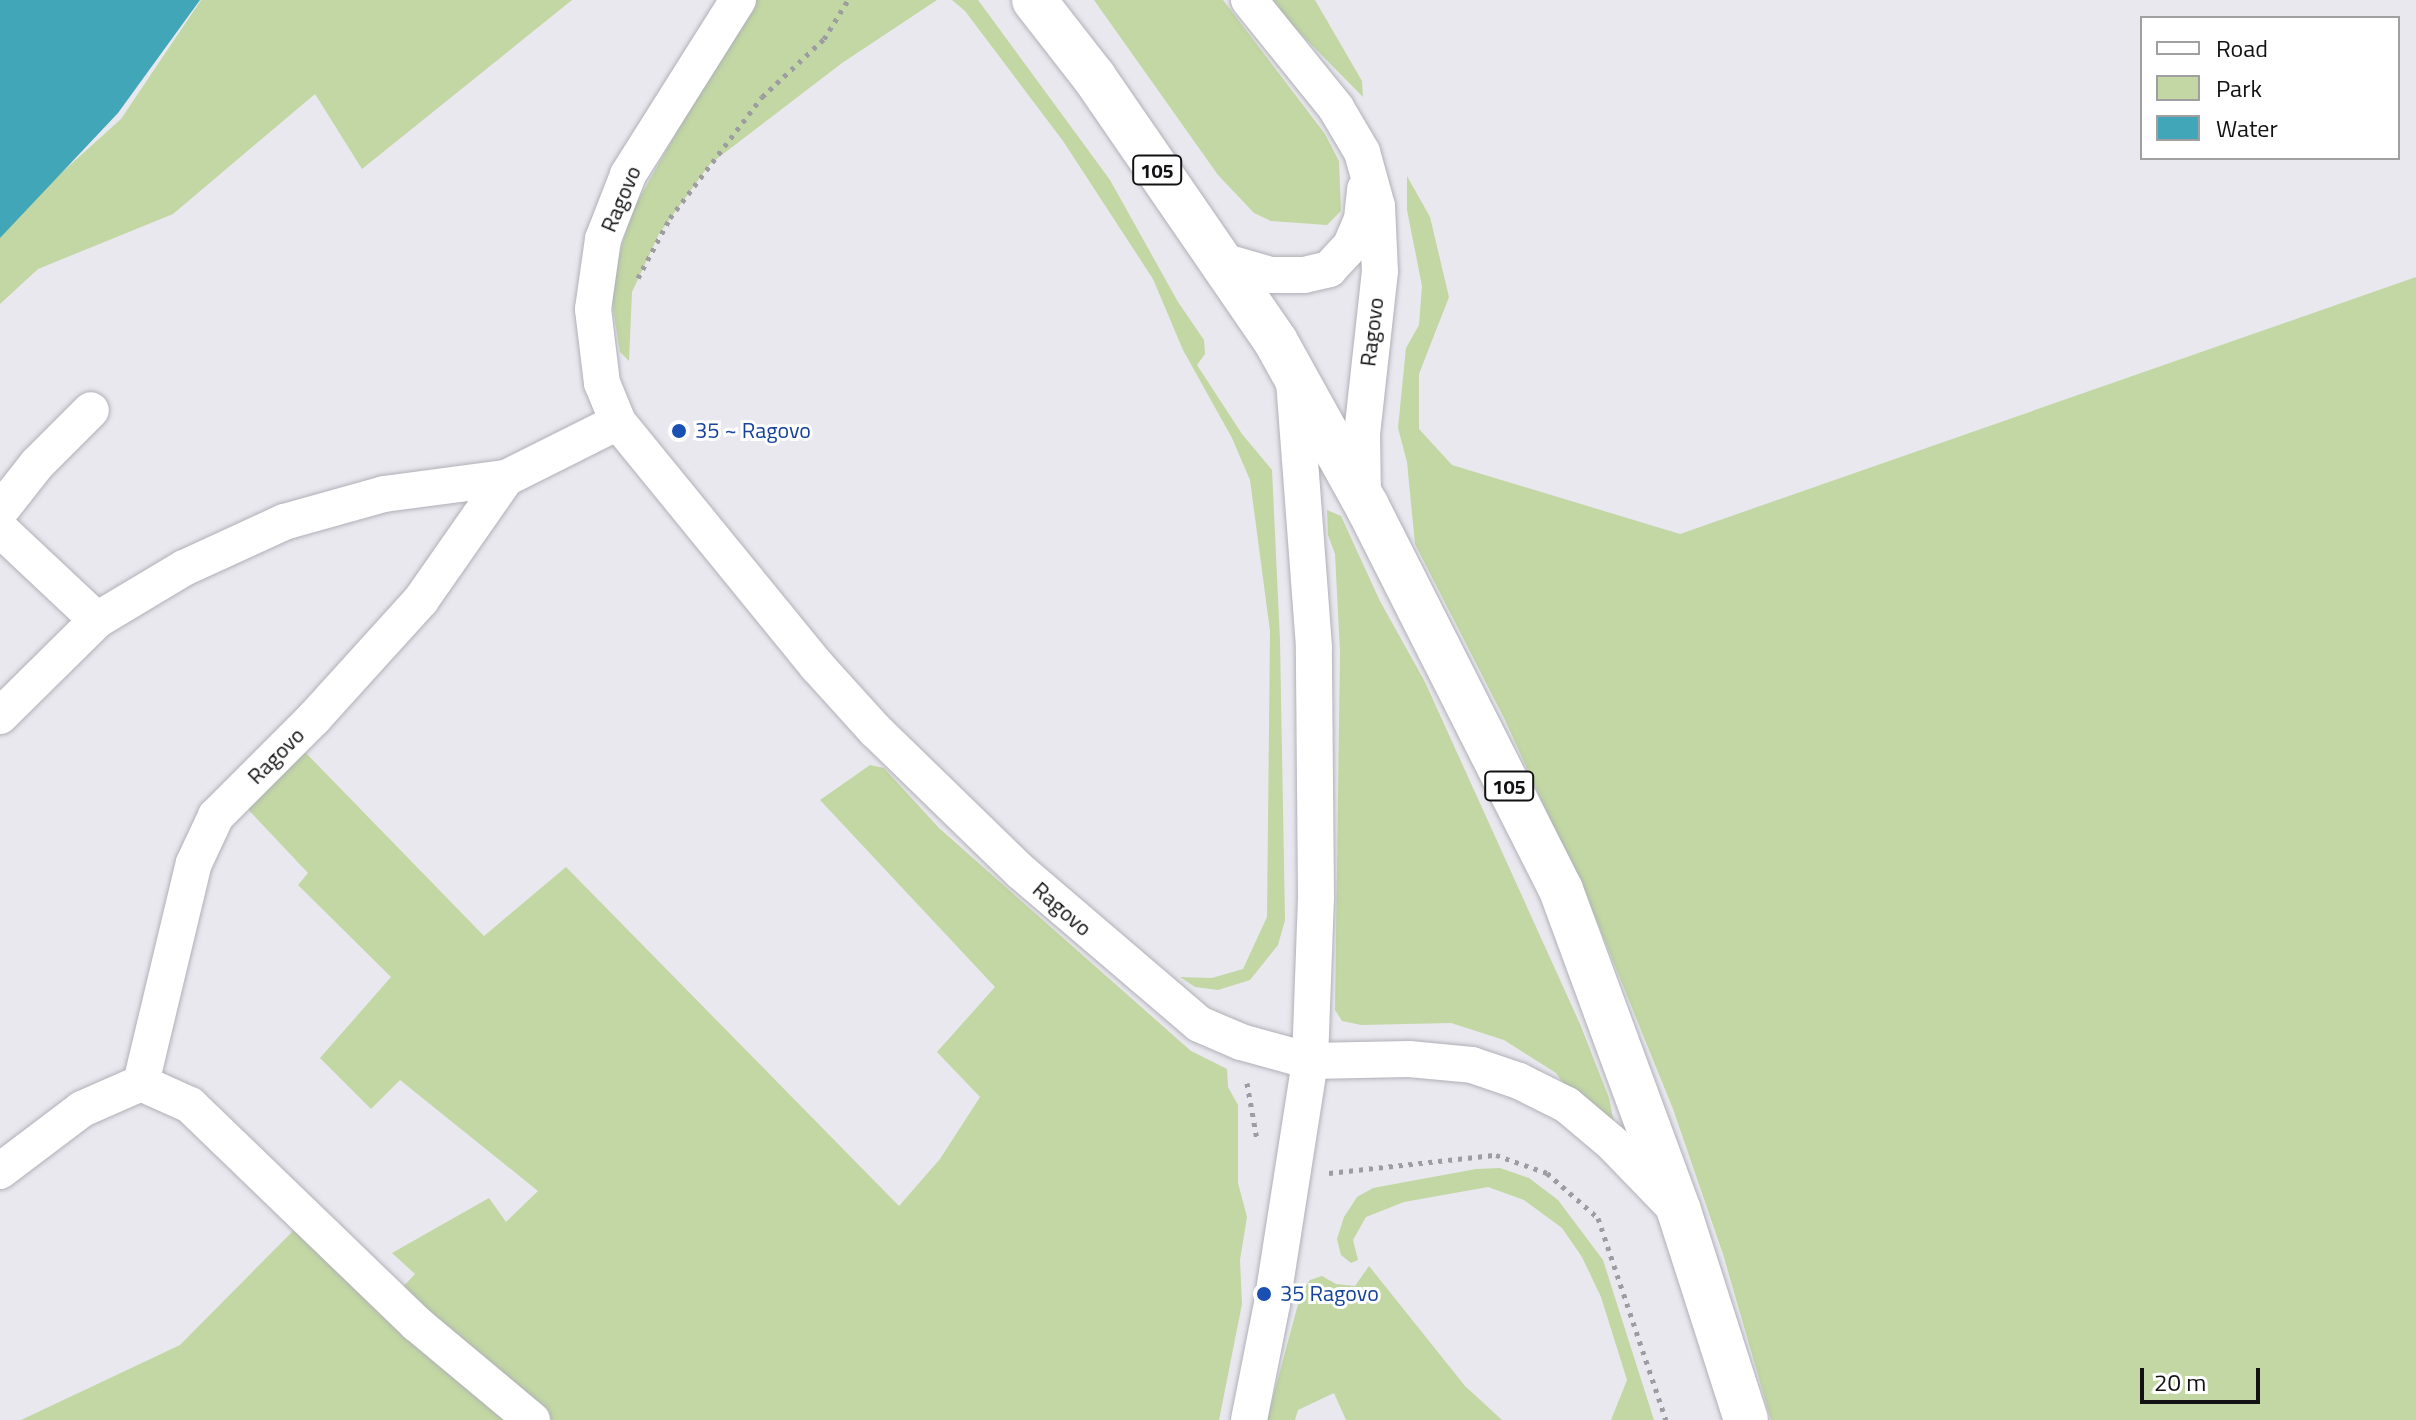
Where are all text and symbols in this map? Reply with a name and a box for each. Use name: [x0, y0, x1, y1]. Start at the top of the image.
legend: [2140, 16, 2400, 160]
text: Road: [2216, 30, 2268, 66]
text: Park: [2216, 70, 2262, 106]
text: Water: [2216, 110, 2278, 146]
road number: 105: [1131, 154, 1183, 186]
street label: Ragovo: [595, 162, 647, 236]
street label: Ragovo: [1355, 296, 1389, 368]
place label: 35 ~ Ragovo: [695, 418, 811, 444]
marker: 35 ~ Ragovo: [670, 422, 688, 440]
street label: Ragovo: [242, 722, 310, 790]
road number: 105: [1483, 770, 1535, 802]
street label: Ragovo: [1027, 876, 1097, 942]
place label: 35 Ragovo: [1280, 1281, 1379, 1307]
marker: 35 Ragovo: [1255, 1285, 1273, 1303]
scale bar: [2144, 1352, 2264, 1402]
text: 20 m: [2154, 1364, 2206, 1400]

